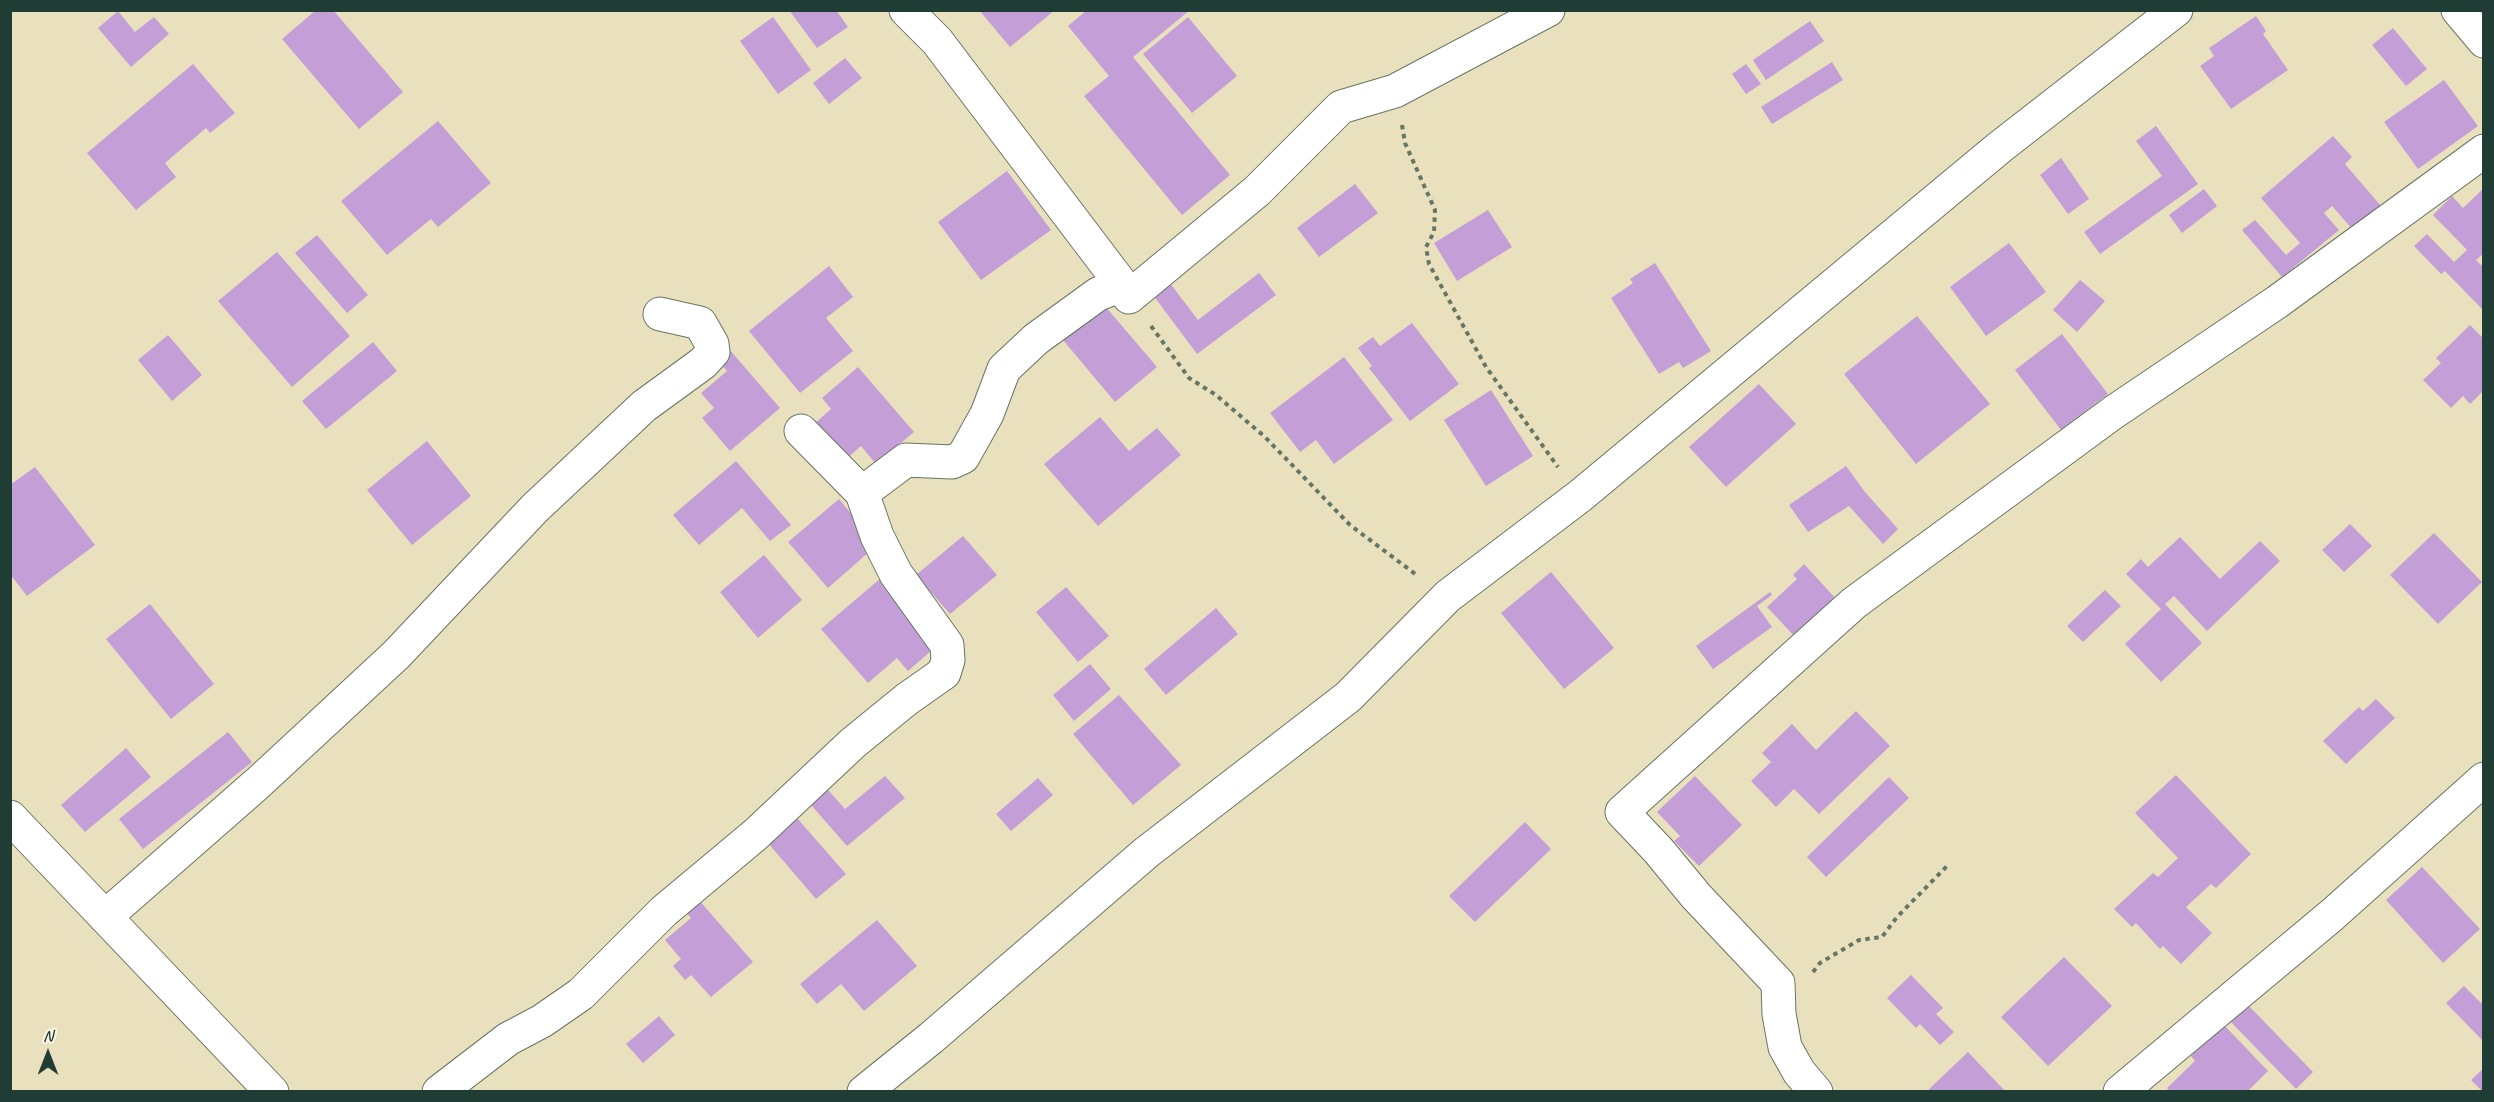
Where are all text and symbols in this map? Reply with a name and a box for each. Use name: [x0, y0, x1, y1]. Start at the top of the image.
north arrow: [18, 1024, 78, 1084]
text: N: [43, 1026, 53, 1046]

